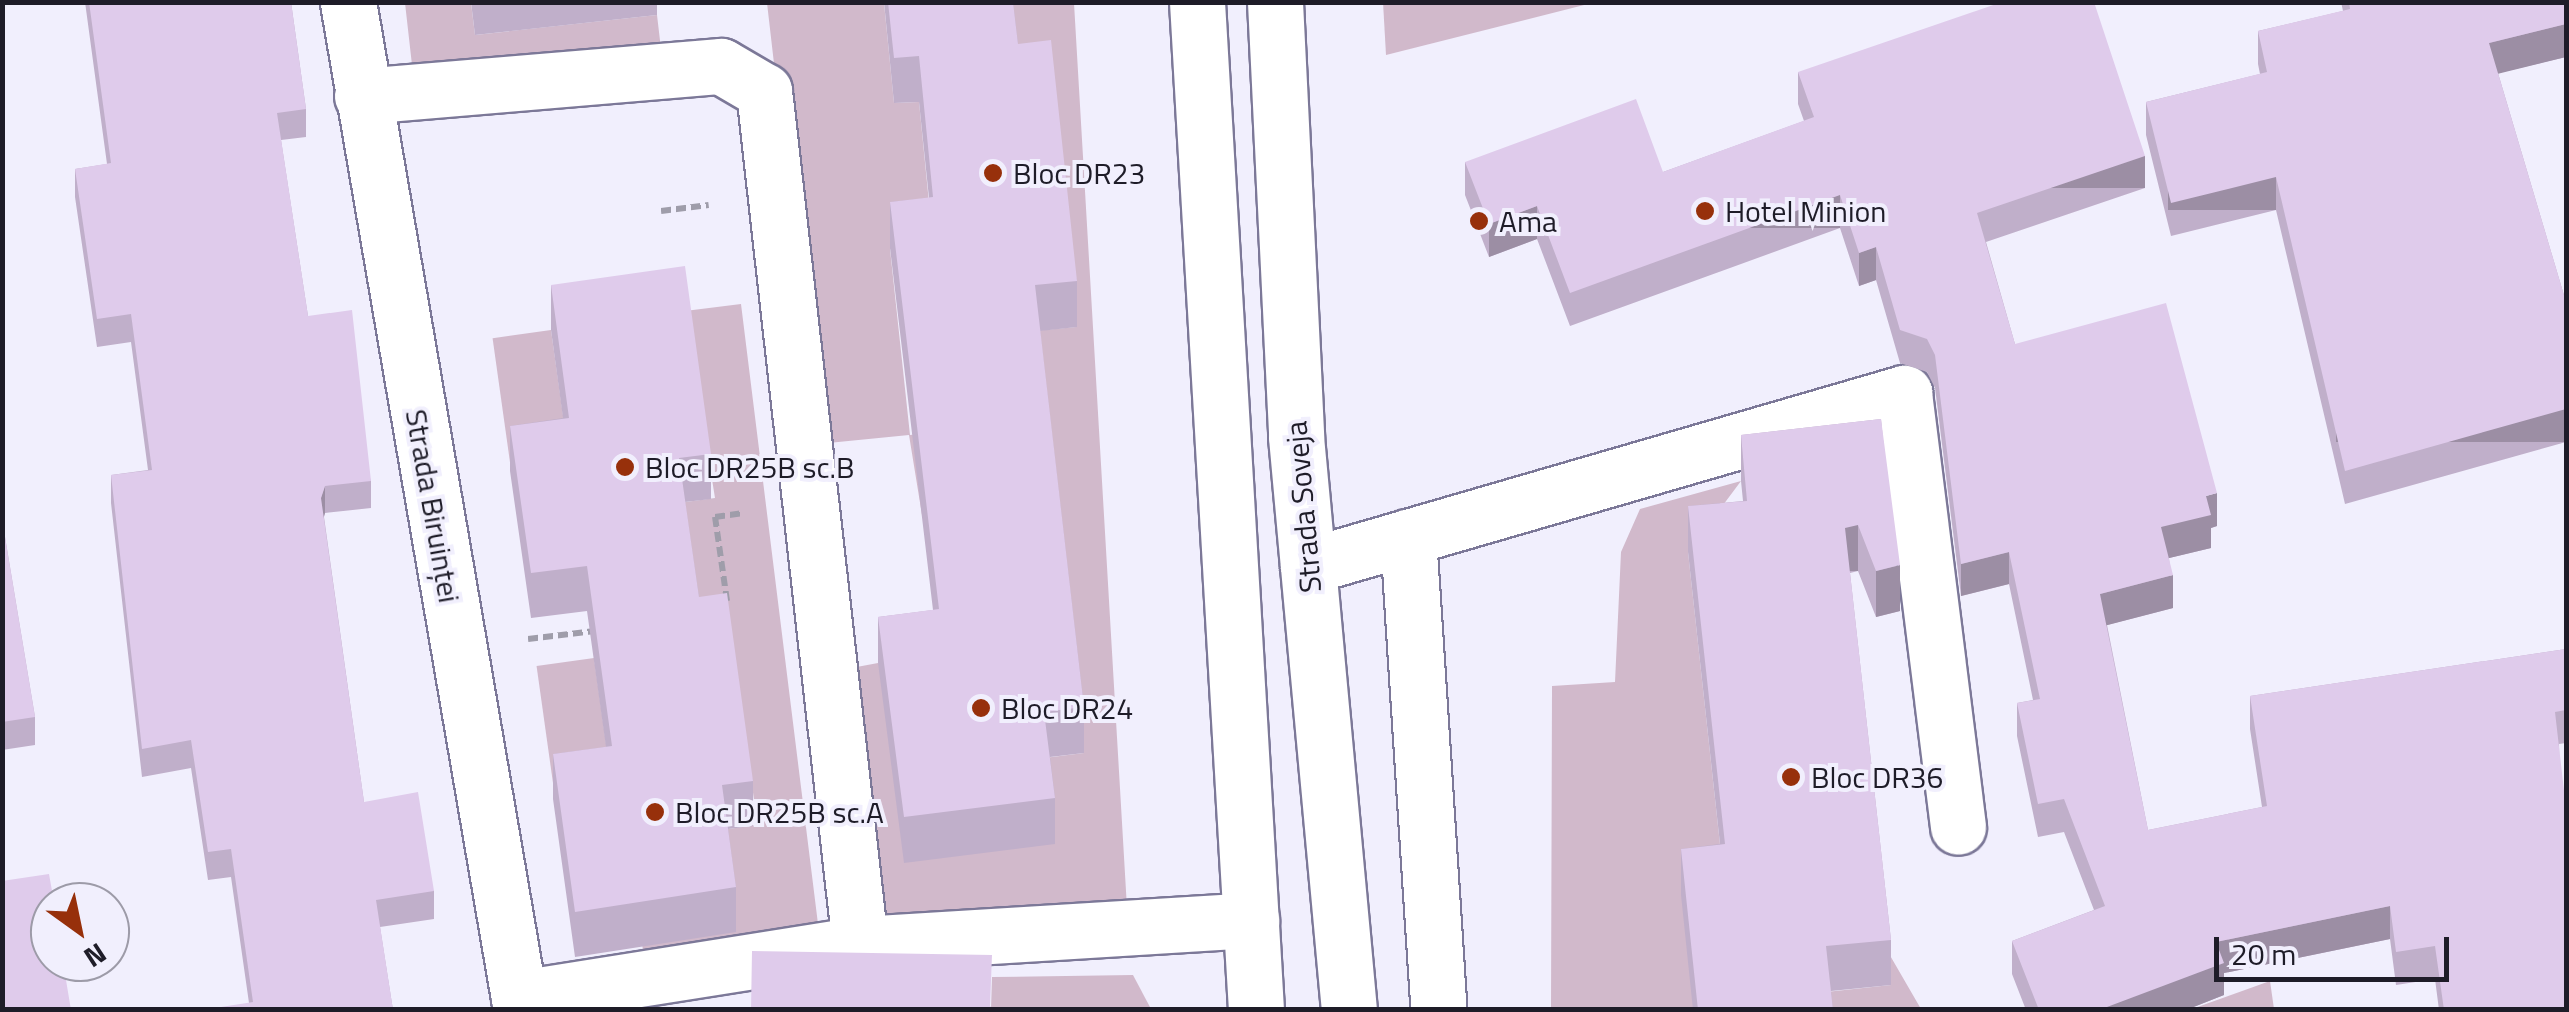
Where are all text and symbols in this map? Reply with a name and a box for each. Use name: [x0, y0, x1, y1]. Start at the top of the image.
place label: Bloc DR23: [1013, 155, 1145, 191]
marker: Bloc DR23: [982, 162, 1004, 184]
place label: Hotel Minion: [1725, 193, 1886, 229]
marker: Hotel Minion: [1694, 200, 1716, 222]
place label: Ama: [1499, 203, 1557, 239]
marker: Ama: [1468, 210, 1490, 232]
street label: Strada Biruinței: [398, 407, 468, 605]
street label: Strada Soveja: [1278, 420, 1328, 594]
place label: Bloc DR25B sc.B: [645, 449, 854, 485]
marker: Bloc DR25B sc.B: [614, 456, 636, 478]
place label: Bloc DR24: [1001, 690, 1133, 726]
marker: Bloc DR24: [970, 697, 992, 719]
place label: Bloc DR36: [1811, 759, 1943, 795]
marker: Bloc DR36: [1780, 766, 1802, 788]
place label: Bloc DR25B sc.A: [675, 794, 884, 830]
marker: Bloc DR25B sc.A: [644, 801, 666, 823]
north arrow: [30, 882, 130, 982]
scale bar: [2219, 917, 2454, 979]
text: 20 m: [2231, 931, 2296, 977]
text: N: [76, 933, 115, 979]

